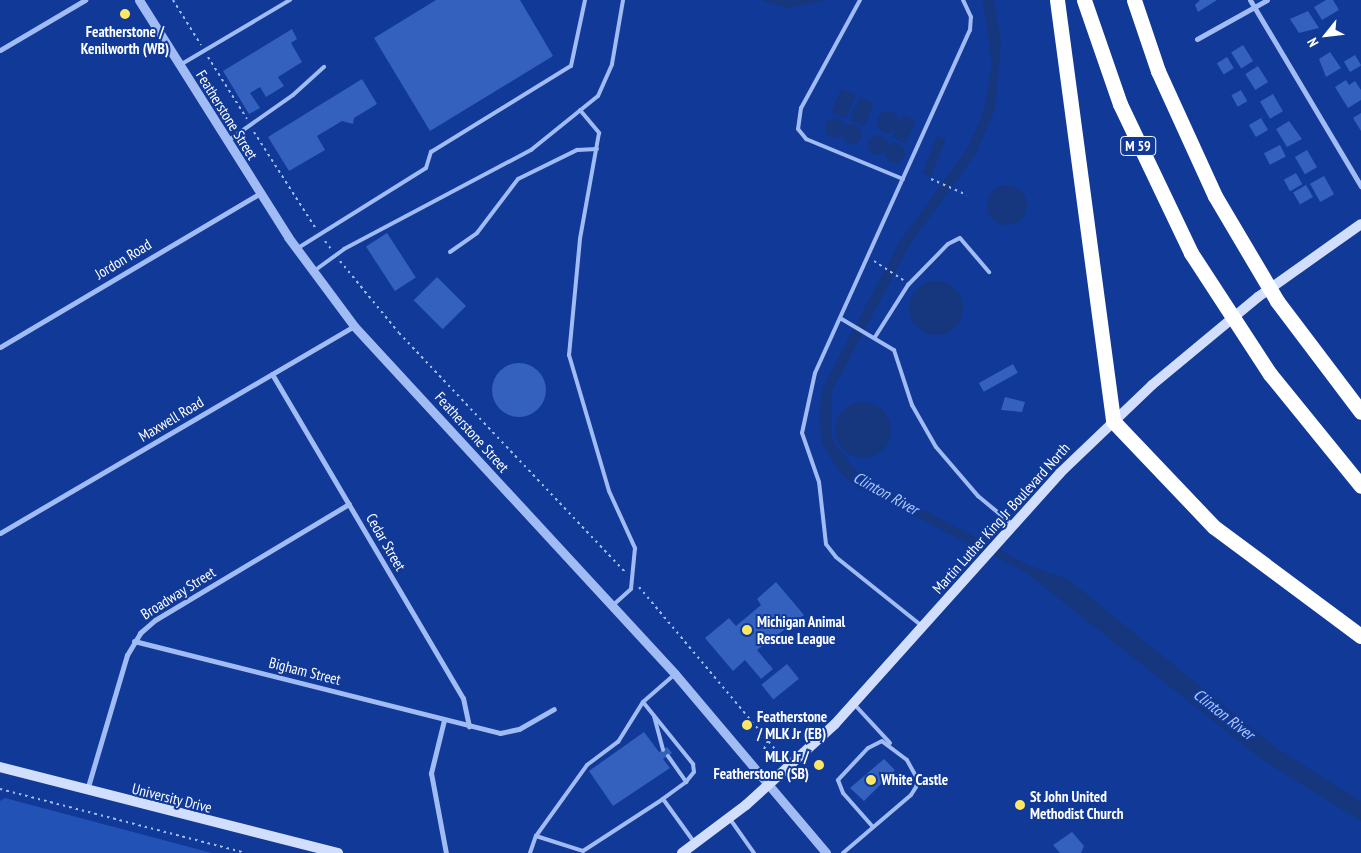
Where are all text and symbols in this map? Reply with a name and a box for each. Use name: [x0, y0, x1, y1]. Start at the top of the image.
marker: Featherstone / Kenilworth (WB): [119, 8, 131, 20]
north arrow: [1301, 10, 1351, 60]
place label: Featherstone / Kenilworth (WB): [81, 22, 169, 57]
text: N: [1303, 35, 1323, 50]
street label: Featherstone Street: [192, 67, 262, 163]
road number: M 59: [1119, 134, 1157, 158]
street label: Jordon Road: [92, 235, 154, 283]
street label: Featherstone Street: [431, 388, 513, 476]
street label: Maxwell Road: [135, 393, 207, 445]
street label: Martin Luther King Jr Boulevard North: [929, 439, 1073, 597]
water label: Clinton River: [850, 467, 922, 519]
street label: Cedar Street: [362, 510, 410, 574]
street label: Broadway Street: [137, 563, 219, 623]
place label: Michigan Animal Rescue League: [757, 612, 846, 647]
marker: Michigan Animal Rescue League: [741, 624, 753, 636]
street label: Bigham Street: [267, 653, 343, 689]
water label: Clinton River: [1190, 684, 1258, 744]
place label: Featherstone / MLK Jr (EB): [757, 707, 827, 742]
marker: Featherstone / MLK Jr (EB): [741, 719, 753, 731]
place label: MLK Jr / Featherstone (SB): [713, 747, 809, 782]
marker: MLK Jr / Featherstone (SB): [813, 759, 825, 771]
place label: White Castle: [881, 771, 948, 789]
marker: White Castle: [865, 774, 877, 786]
street label: University Drive: [130, 779, 214, 817]
place label: St John United Methodist Church: [1030, 787, 1124, 822]
marker: St John United Methodist Church: [1014, 799, 1026, 811]

